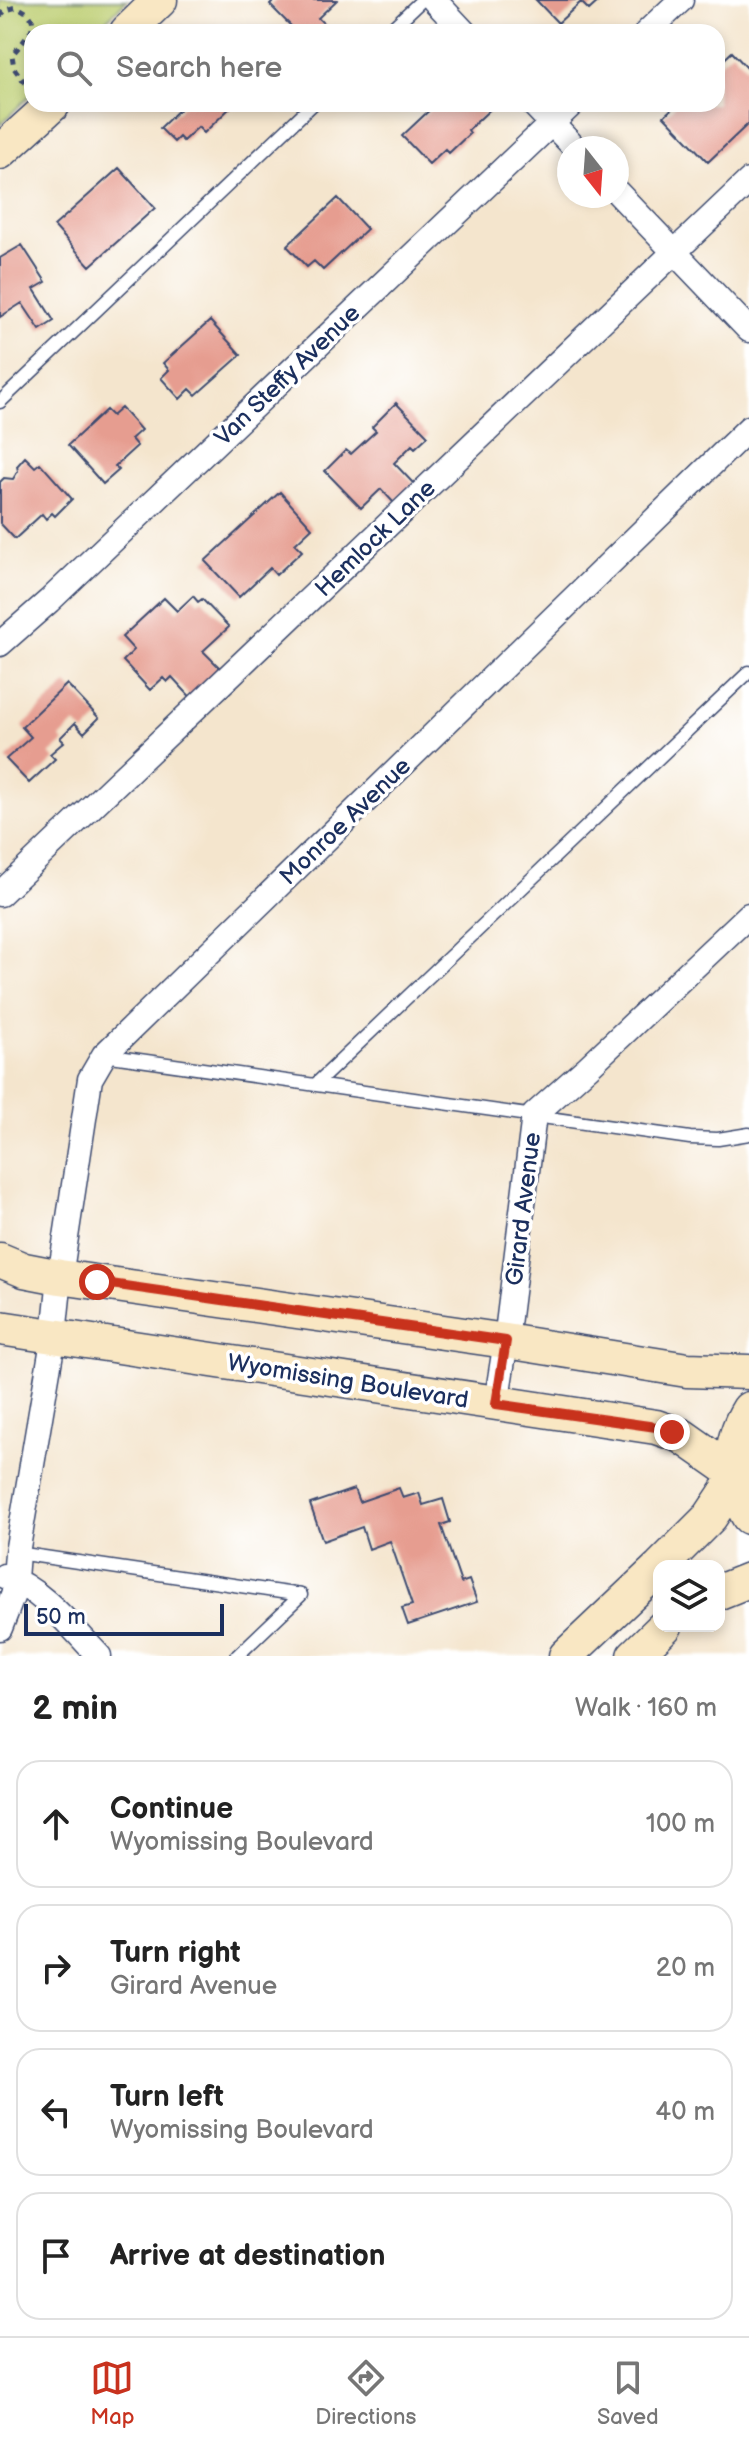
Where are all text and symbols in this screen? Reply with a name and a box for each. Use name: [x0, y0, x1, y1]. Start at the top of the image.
search box: [24, 24, 725, 112]
icon: search: [52, 46, 96, 90]
text: Search here: [116, 50, 282, 86]
north arrow: [557, 136, 629, 208]
street label: Van Steffy Avenue: [209, 299, 366, 452]
street label: Hemlock Lane: [309, 474, 441, 603]
street label: Monroe Avenue: [274, 752, 417, 891]
street label: Girard Avenue: [500, 1131, 547, 1287]
route start: [79, 1264, 115, 1300]
street label: Wyomissing Boulevard: [225, 1348, 470, 1415]
route end: [654, 1414, 690, 1450]
map controls: [653, 1560, 725, 1632]
button: layers: [653, 1560, 725, 1632]
scale bar: [24, 1600, 224, 1636]
text: 50 m: [36, 1604, 86, 1631]
text: 2 min: [32, 1688, 118, 1729]
text: Walk · 160 m: [575, 1693, 717, 1724]
text: Continue: [110, 1791, 233, 1827]
icon: ahead: [34, 1802, 78, 1846]
text: 100 m: [646, 1809, 715, 1840]
text: Wyomissing Boulevard: [110, 1827, 374, 1858]
text: Turn right: [110, 1935, 241, 1971]
icon: right: [34, 1946, 78, 1990]
text: 20 m: [656, 1953, 715, 1984]
text: Girard Avenue: [110, 1971, 277, 2002]
text: Turn left: [110, 2079, 224, 2115]
icon: left: [34, 2090, 78, 2134]
text: 40 m: [655, 2097, 715, 2128]
text: Wyomissing Boulevard: [110, 2115, 374, 2146]
icon: arrive: [34, 2234, 78, 2278]
text: Arrive at destination: [110, 2238, 386, 2274]
tab: Map: [90, 2356, 135, 2431]
tab: Directions: [315, 2356, 416, 2431]
tab: Saved: [597, 2356, 659, 2431]

